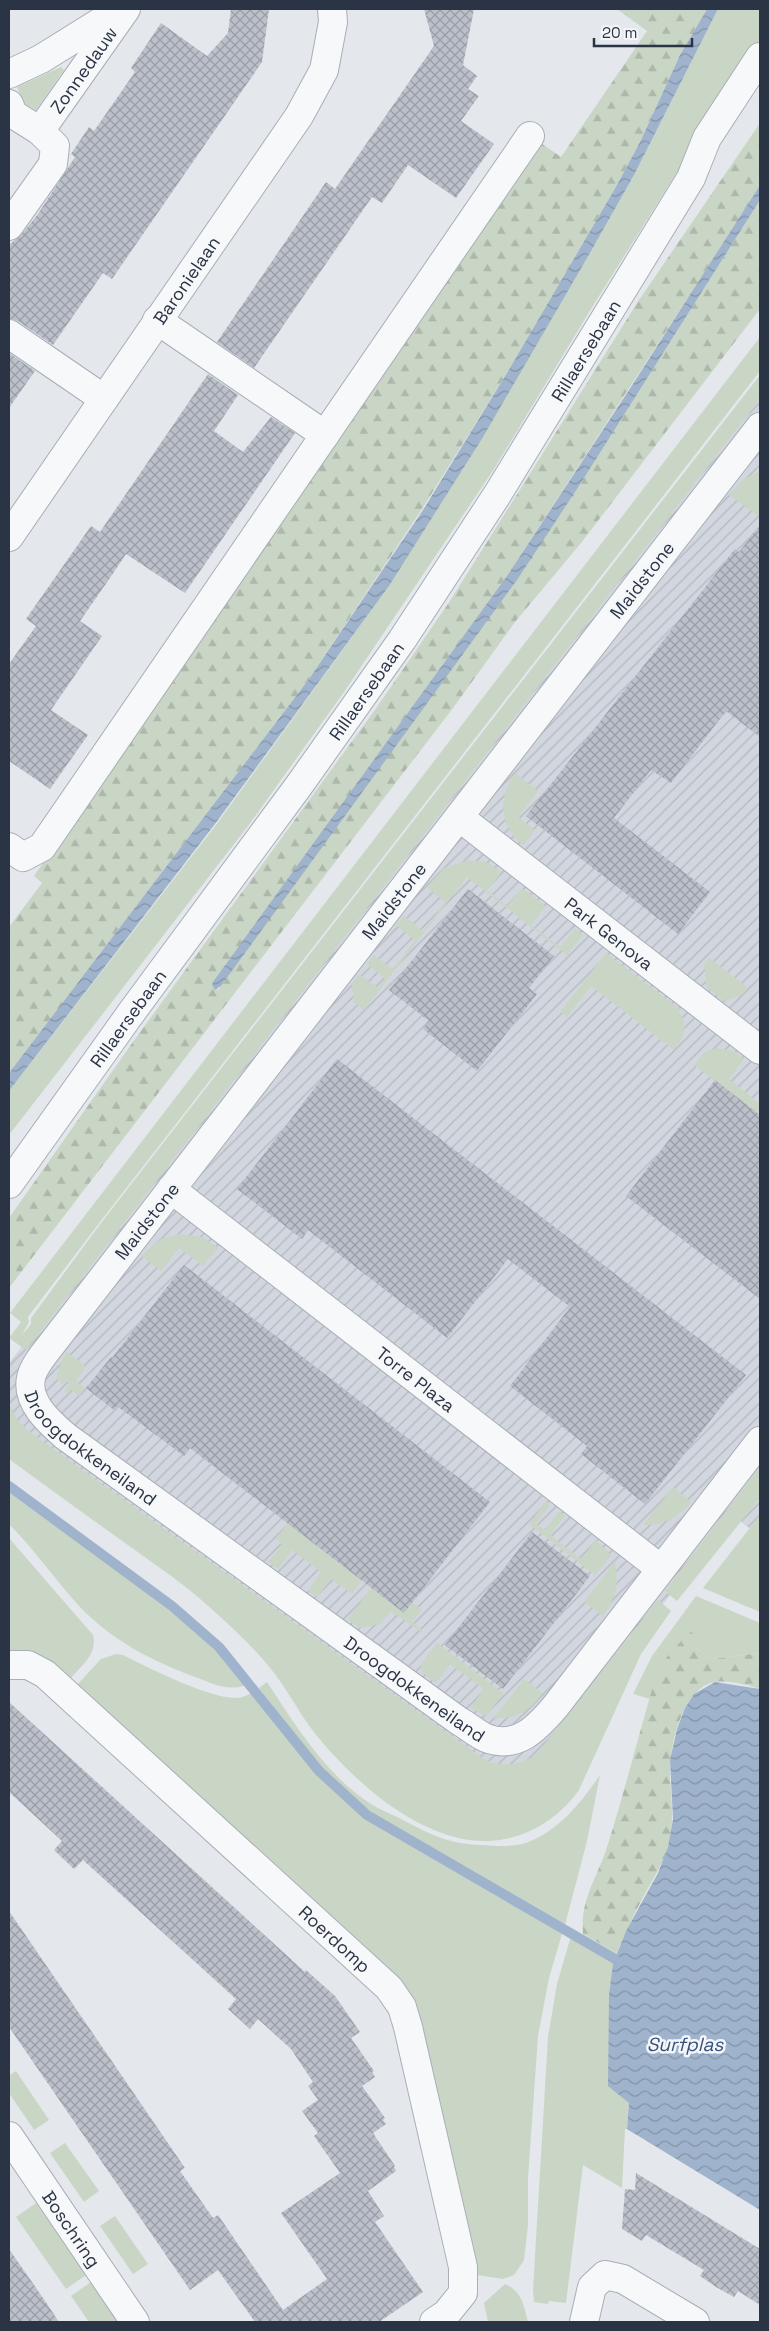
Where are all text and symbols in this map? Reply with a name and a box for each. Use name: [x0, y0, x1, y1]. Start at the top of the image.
scale bar: [594, 15, 692, 47]
street label: Zonnedauw: [45, 22, 122, 118]
text: 20 m: [602, 23, 637, 42]
street label: Baronielaan: [148, 231, 224, 329]
street label: Rillaersebaan: [546, 295, 625, 406]
street label: Maidstone: [605, 537, 679, 623]
street label: Rillaersebaan: [323, 637, 409, 744]
street label: Maidstone: [357, 858, 431, 944]
street label: Park Genova: [560, 892, 658, 975]
street label: Rillaersebaan: [85, 965, 171, 1072]
street label: Maidstone: [110, 1178, 184, 1264]
street label: Torre Plaza: [372, 1341, 460, 1417]
street label: Droogdokkeneiland: [20, 1387, 161, 1510]
street label: Droogdokkeneiland: [340, 1630, 490, 1747]
street label: Roerdomp: [294, 1900, 376, 1977]
water label: Surfplas: [647, 2032, 724, 2057]
street label: Boschring: [38, 2186, 106, 2272]

